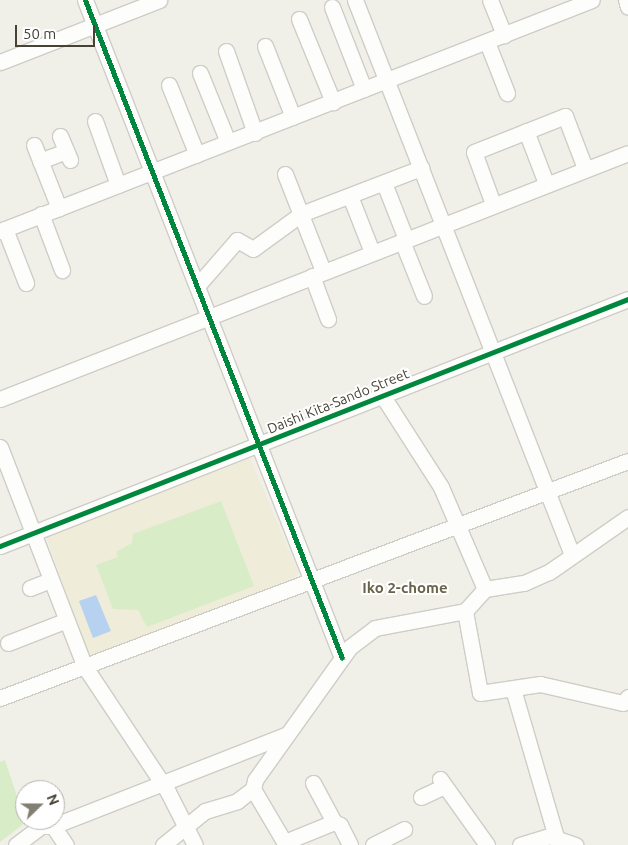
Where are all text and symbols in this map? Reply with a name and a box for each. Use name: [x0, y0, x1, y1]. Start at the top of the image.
scale bar: [18, 15, 98, 47]
text: 50 m: [23, 25, 56, 42]
street label: Daishi Kita-Sando Street: [265, 365, 411, 437]
district label: Iko 2-chome: [362, 579, 448, 597]
north arrow: [15, 780, 65, 830]
text: N: [44, 792, 62, 808]

